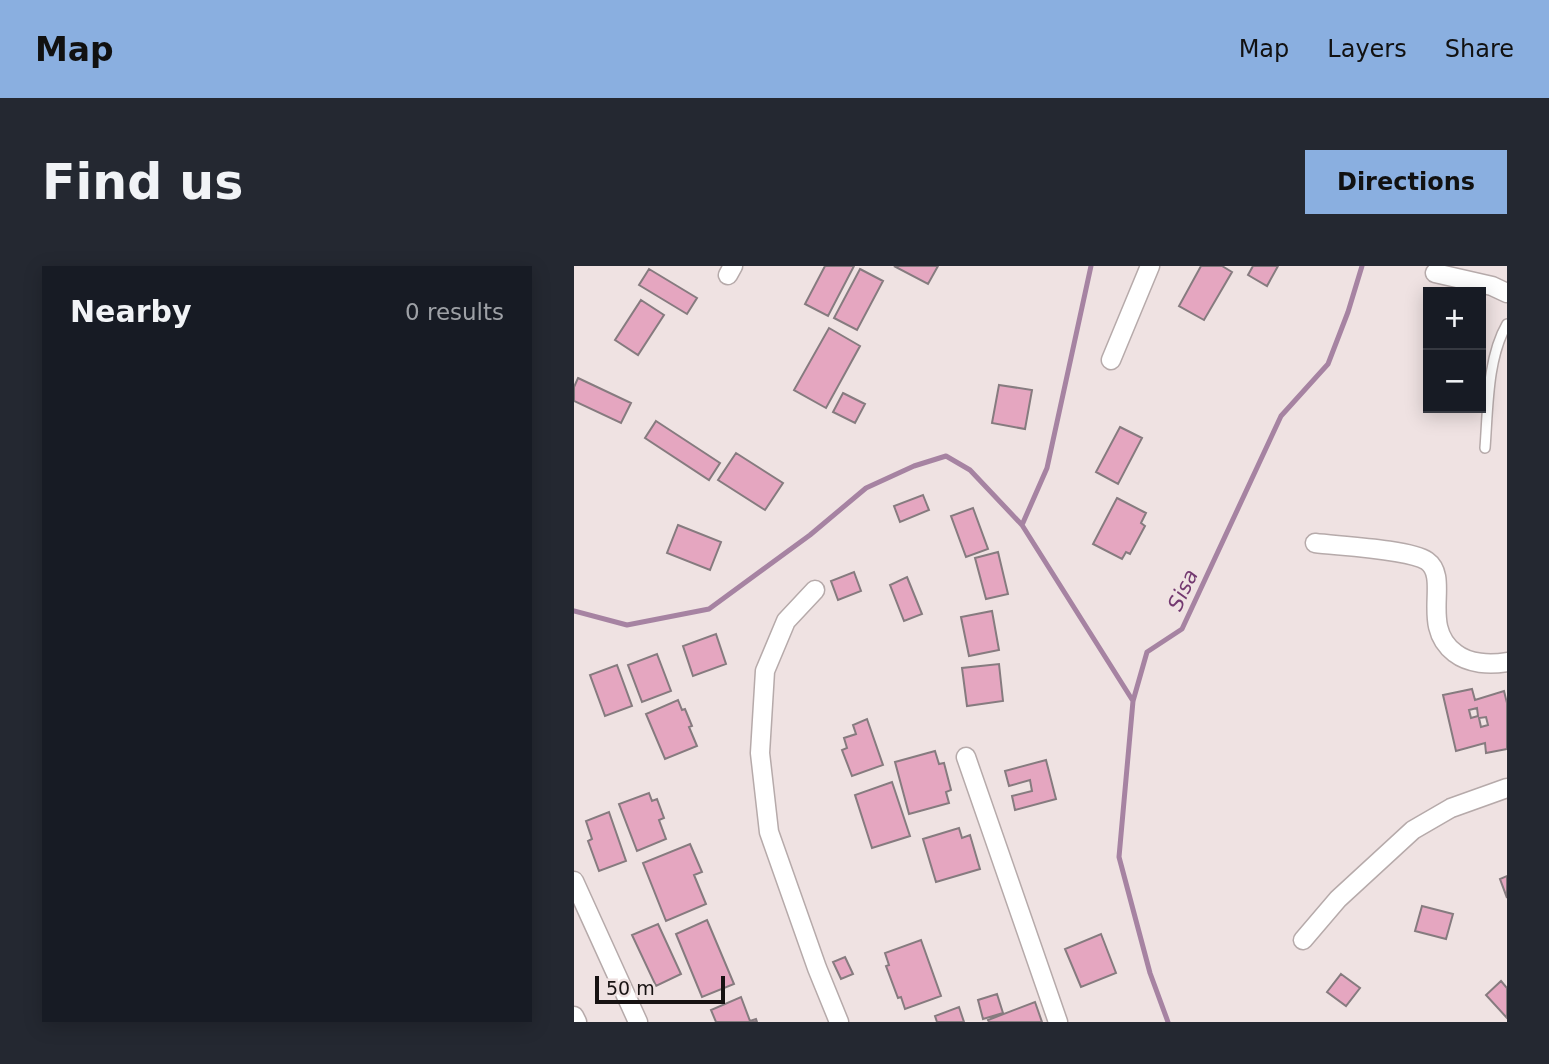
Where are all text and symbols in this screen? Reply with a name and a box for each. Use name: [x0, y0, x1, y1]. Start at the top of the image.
text: Map: [35, 30, 114, 69]
text: Map: [1239, 35, 1289, 63]
text: Layers: [1327, 35, 1407, 63]
text: Share: [1445, 35, 1514, 63]
button: Directions: [1305, 150, 1507, 214]
text: Find us: [42, 154, 243, 211]
map controls: [1423, 287, 1486, 413]
button: +: [1423, 287, 1486, 350]
text: Nearby: [70, 294, 192, 329]
text: 0 results: [405, 299, 504, 325]
button: −: [1423, 350, 1486, 413]
water label: Sisa: [1163, 565, 1203, 615]
scale bar: [595, 973, 724, 1005]
text: 50 m: [606, 977, 655, 999]

